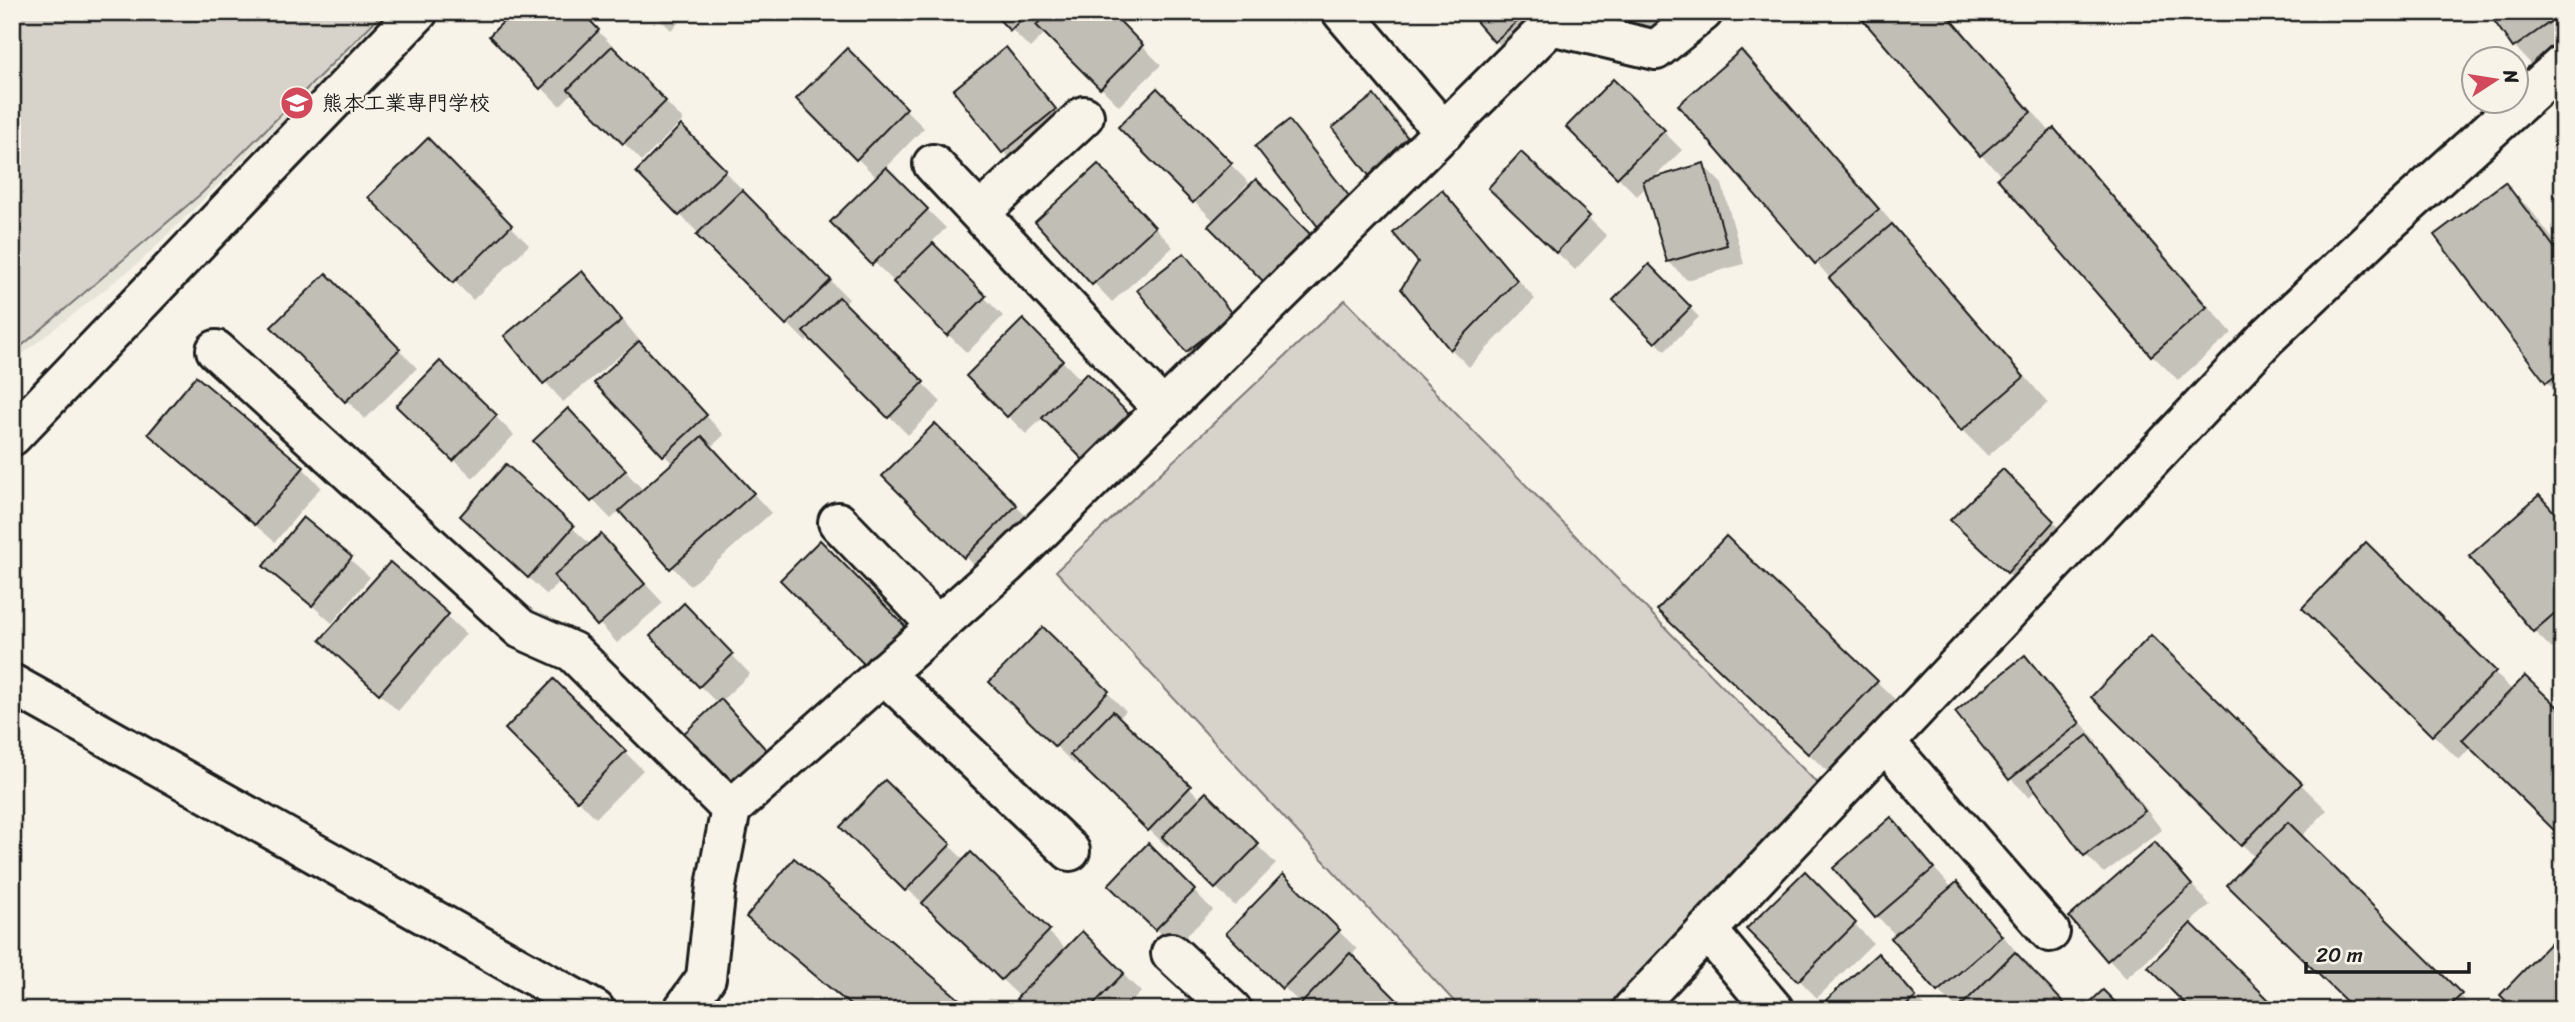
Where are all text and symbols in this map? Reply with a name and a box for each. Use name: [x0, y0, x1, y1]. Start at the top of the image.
north arrow: [2460, 46, 2530, 116]
text: N: [2493, 66, 2529, 87]
school or university icon: 熊本工業専門学校: [278, 84, 316, 122]
place label: 熊本工業専門学校: [322, 84, 490, 122]
scale bar: [2306, 931, 2468, 975]
text: 20 m: [2316, 936, 2363, 974]

